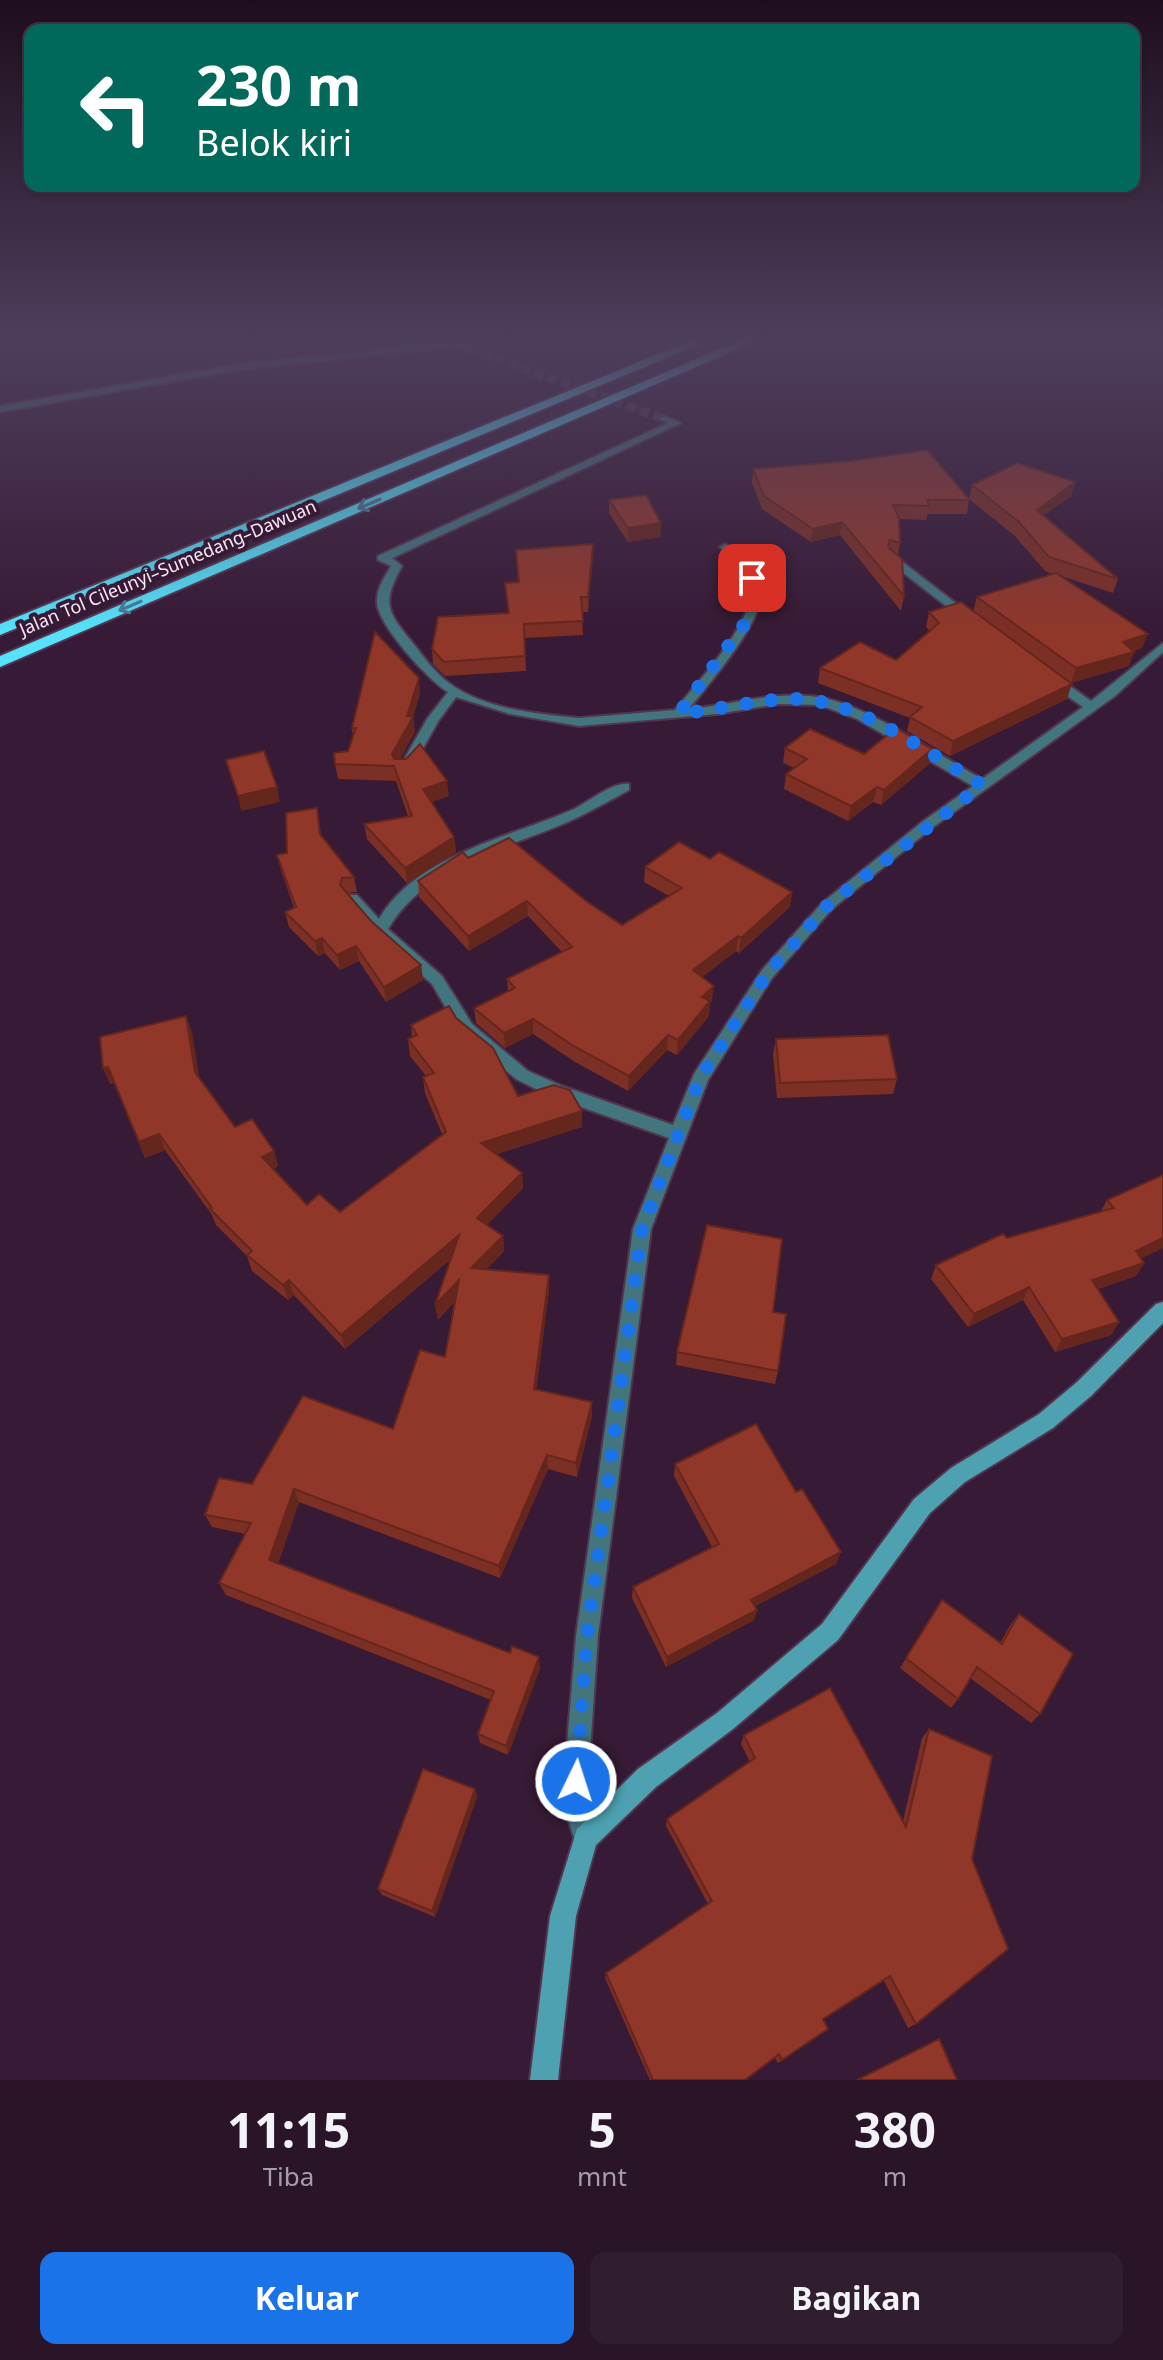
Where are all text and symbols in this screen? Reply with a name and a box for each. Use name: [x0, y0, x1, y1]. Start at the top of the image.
text: 230 m: [196, 46, 361, 122]
icon: left: [64, 56, 168, 160]
text: Belok kiri: [196, 118, 352, 167]
street label: Jalan Tol Cileunyi–Sumedang–Dawuan: [14, 493, 320, 642]
one-way arrow: [357, 498, 382, 513]
pin: [718, 544, 786, 612]
icon: arrive: [730, 556, 774, 600]
one-way arrow: [118, 600, 143, 615]
position arrow: [534, 1739, 618, 1823]
text: 11:15: [227, 2097, 350, 2162]
text: 5: [588, 2097, 616, 2162]
text: 380: [854, 2097, 936, 2162]
text: Tiba: [263, 2158, 314, 2194]
text: mnt: [577, 2158, 627, 2194]
text: m: [883, 2158, 907, 2194]
button: Keluar: [40, 2252, 574, 2344]
button: Bagikan: [590, 2252, 1123, 2344]

